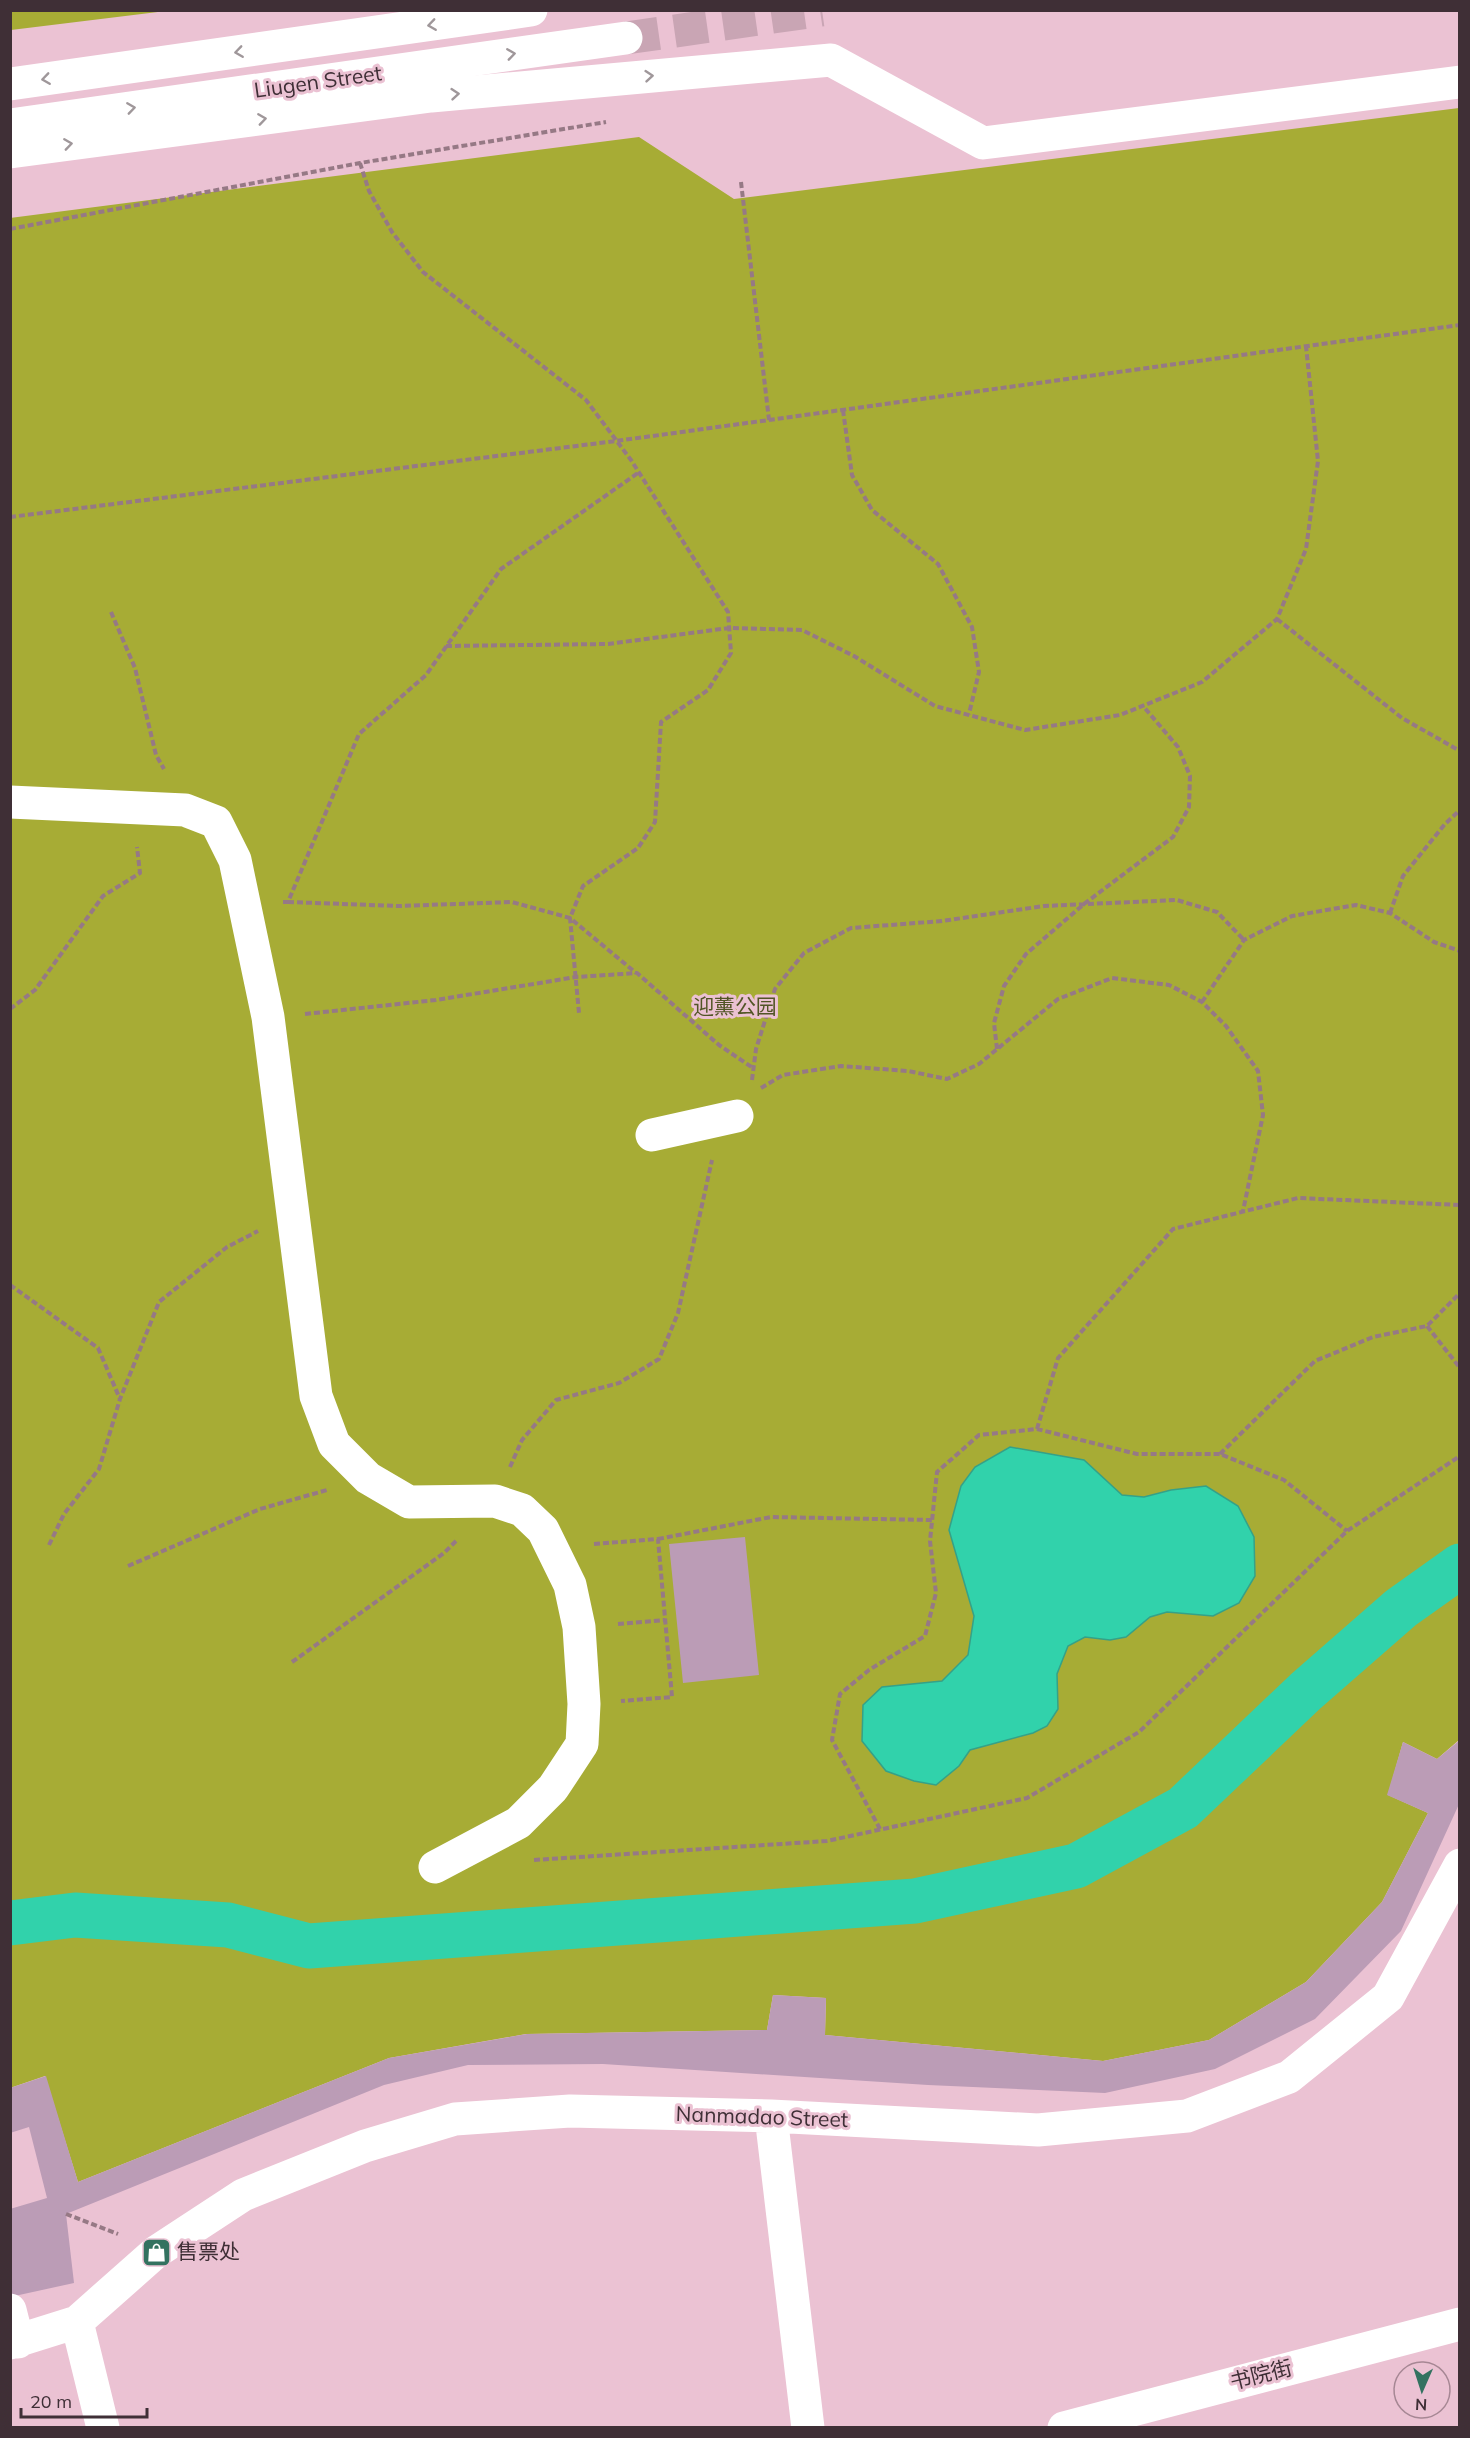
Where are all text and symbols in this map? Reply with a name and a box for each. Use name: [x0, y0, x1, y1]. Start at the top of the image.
one-way arrow: [427, 18, 437, 30]
one-way arrow: [234, 45, 243, 57]
one-way arrow: [506, 49, 516, 61]
street label: Liugen Street: [252, 59, 383, 103]
one-way arrow: [645, 70, 654, 83]
one-way arrow: [41, 72, 50, 84]
one-way arrow: [451, 88, 460, 101]
one-way arrow: [126, 103, 135, 115]
one-way arrow: [257, 113, 266, 125]
one-way arrow: [64, 139, 73, 151]
park label: 迎薰公园: [693, 993, 777, 1019]
street label: Nanmadao Street: [675, 2100, 849, 2132]
shop icon: 售票处: [140, 2236, 172, 2268]
place label: 售票处: [177, 2238, 240, 2264]
street label: 书院街: [1227, 2354, 1294, 2394]
north arrow: [1392, 2360, 1452, 2420]
scale bar: [21, 2381, 147, 2419]
text: 20 m: [30, 2390, 72, 2413]
text: N: [1415, 2395, 1428, 2415]

